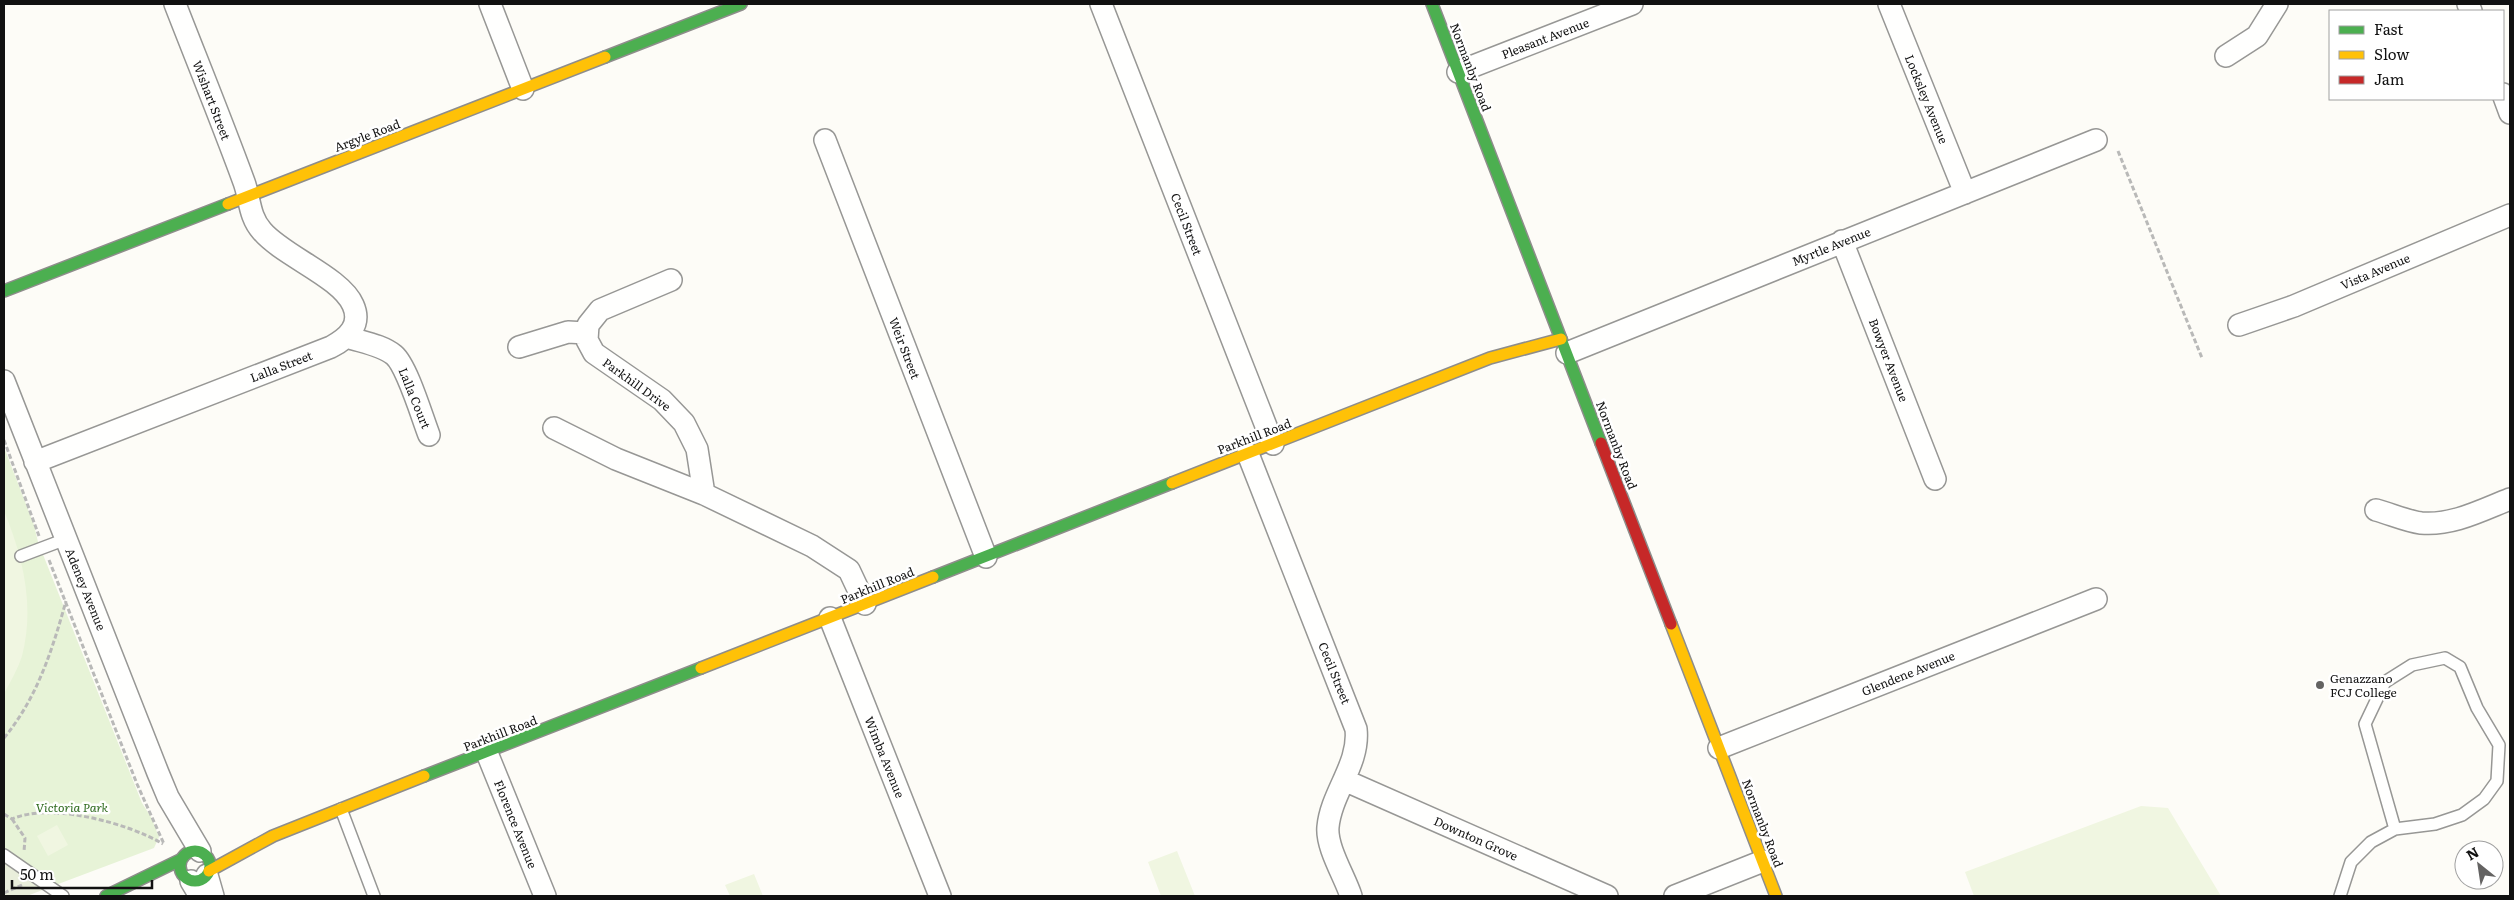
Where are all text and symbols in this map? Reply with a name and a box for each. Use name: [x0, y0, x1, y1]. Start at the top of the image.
legend: [2329, 10, 2504, 100]
street label: Pleasant Avenue: [1499, 13, 1591, 63]
text: Fast: [2374, 17, 2403, 40]
street label: Normanby Road: [1446, 20, 1496, 114]
text: Slow: [2374, 42, 2409, 65]
street label: Locksley Avenue: [1901, 52, 1953, 146]
street label: Wishart Street: [189, 58, 235, 142]
text: Jam: [2374, 67, 2405, 90]
street label: Argyle Road: [331, 114, 403, 156]
street label: Cecil Street: [1167, 190, 1207, 258]
street label: Myrtle Avenue: [1789, 222, 1873, 270]
street label: Vista Avenue: [2338, 248, 2412, 294]
street label: Weir Street: [885, 315, 925, 382]
street label: Bowyer Avenue: [1865, 316, 1913, 404]
street label: Lalla Street: [247, 346, 315, 386]
street label: Parkhill Drive: [599, 353, 675, 415]
street label: Lalla Court: [395, 365, 435, 431]
street label: Normanby Road: [1592, 398, 1642, 492]
street label: Parkhill Road: [1214, 413, 1294, 458]
street label: Adeney Avenue: [61, 545, 111, 633]
street label: Parkhill Road: [838, 562, 917, 608]
street label: Cecil Street: [1314, 639, 1356, 707]
street label: Glendene Avenue: [1859, 646, 1957, 700]
place label: Genazzano FCJ College: [2330, 669, 2397, 701]
marker: Genazzano FCJ College: [2314, 679, 2326, 691]
street label: Parkhill Road: [460, 710, 540, 755]
street label: Wimba Avenue: [860, 714, 910, 800]
street label: Normanby Road: [1738, 776, 1788, 870]
street label: Florence Avenue: [490, 777, 542, 871]
park label: Victoria Park: [36, 798, 109, 816]
street label: Downton Grove: [1431, 811, 1521, 865]
north arrow: [2454, 840, 2504, 890]
text: N: [2462, 841, 2482, 864]
scale bar: [12, 858, 152, 890]
text: 50 m: [20, 862, 54, 885]

